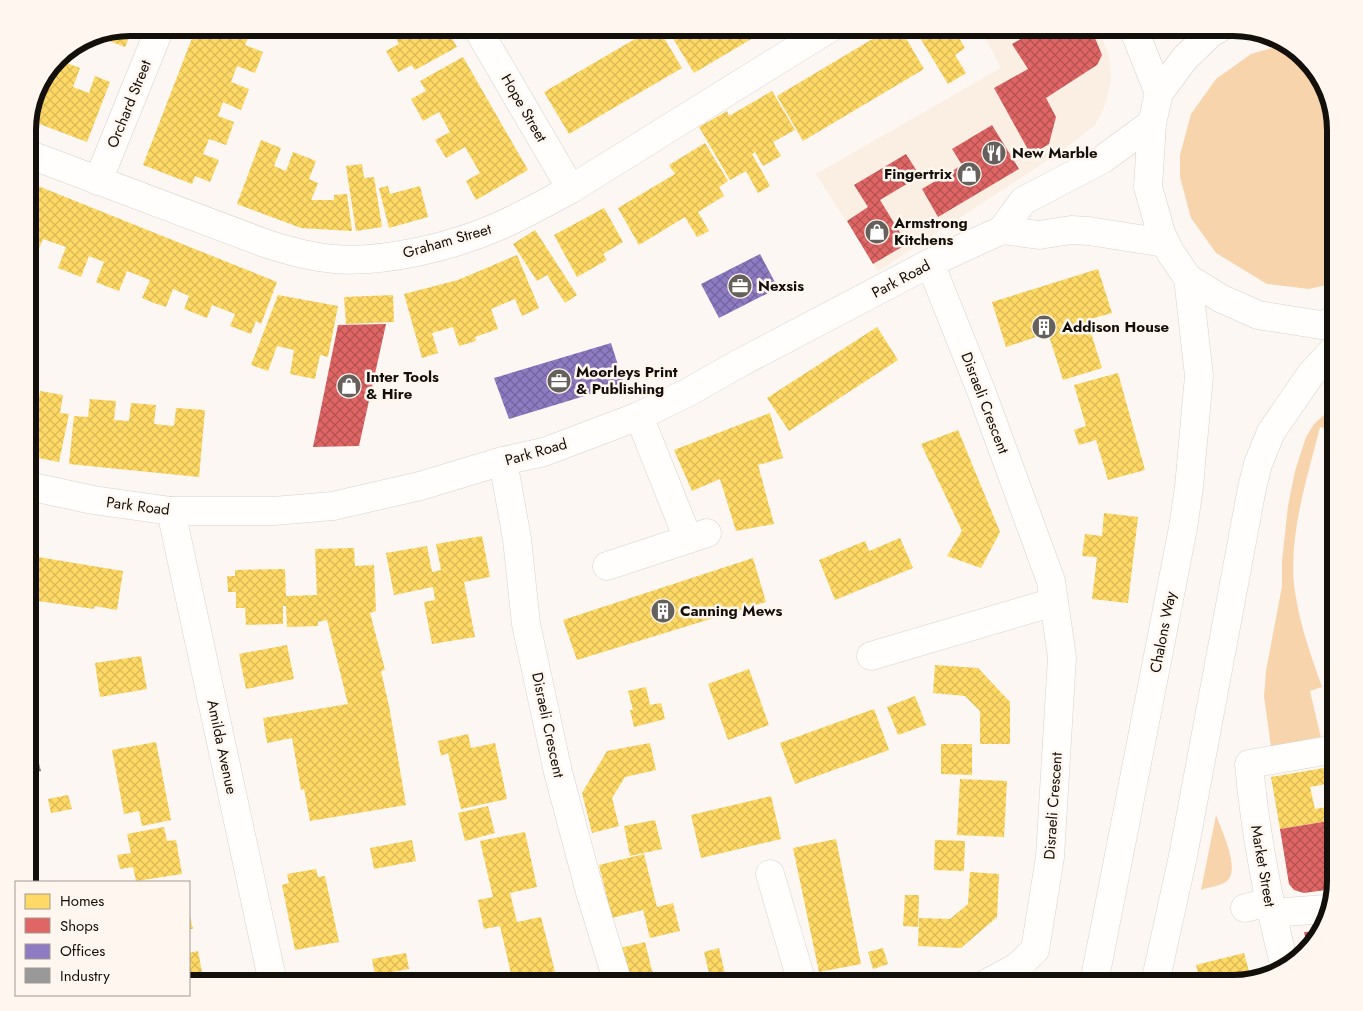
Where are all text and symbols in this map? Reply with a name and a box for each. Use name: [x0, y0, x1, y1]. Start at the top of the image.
street label: Orchard Street: [101, 56, 157, 151]
street label: Hope Street: [496, 70, 553, 147]
restaurant icon: New Marble: [981, 140, 1007, 166]
place label: New Marble: [1012, 142, 1098, 164]
shop icon: Fingertrix: [956, 161, 982, 187]
place label: Fingertrix: [884, 163, 952, 185]
place label: Armstrong Kitchens: [893, 212, 968, 251]
street label: Graham Street: [400, 218, 494, 264]
shop icon: Armstrong Kitchens: [864, 219, 890, 245]
street label: Park Road: [868, 254, 934, 304]
office icon: Nexsis: [727, 273, 753, 299]
place label: Nexsis: [758, 275, 804, 297]
building icon: Addison House: [1031, 314, 1057, 340]
place label: Addison House: [1061, 316, 1170, 338]
street label: Disraeli Crescent: [955, 349, 1015, 457]
place label: Moorleys Print & Publishing: [576, 361, 678, 400]
place label: Inter Tools & Hire: [366, 366, 439, 405]
office icon: Moorleys Print & Publishing: [546, 368, 572, 394]
shop icon: Inter Tools & Hire: [336, 373, 362, 399]
street label: Park Road: [502, 433, 570, 471]
street label: Park Road: [105, 491, 171, 521]
street label: Chalons Way: [1144, 589, 1182, 675]
building icon: Canning Mews: [650, 598, 676, 624]
place label: Canning Mews: [680, 600, 782, 622]
street label: Disraeli Crescent: [526, 670, 570, 780]
street label: Amilda Avenue: [201, 698, 243, 796]
street label: Disraeli Crescent: [1038, 751, 1068, 860]
street label: Market Street: [1245, 823, 1281, 909]
legend: [15, 881, 190, 996]
text: Homes: [60, 890, 104, 912]
text: Shops: [60, 915, 99, 937]
text: Offices: [60, 940, 105, 962]
text: Industry: [60, 965, 110, 987]

